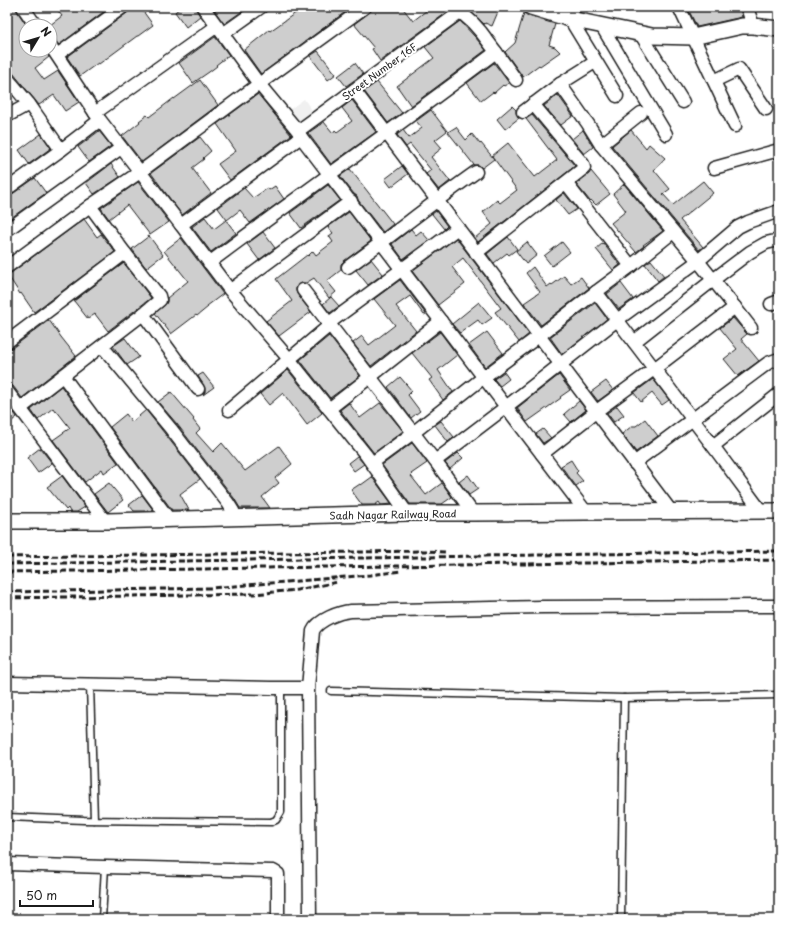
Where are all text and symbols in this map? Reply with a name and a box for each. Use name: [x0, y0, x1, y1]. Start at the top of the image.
north arrow: [18, 18, 58, 58]
text: N: [37, 23, 56, 40]
street label: Street Number 16F: [338, 39, 420, 103]
street label: Sadh Nagar Railway Road: [329, 505, 457, 524]
scale bar: [20, 882, 93, 908]
text: 50 m: [26, 886, 57, 904]

